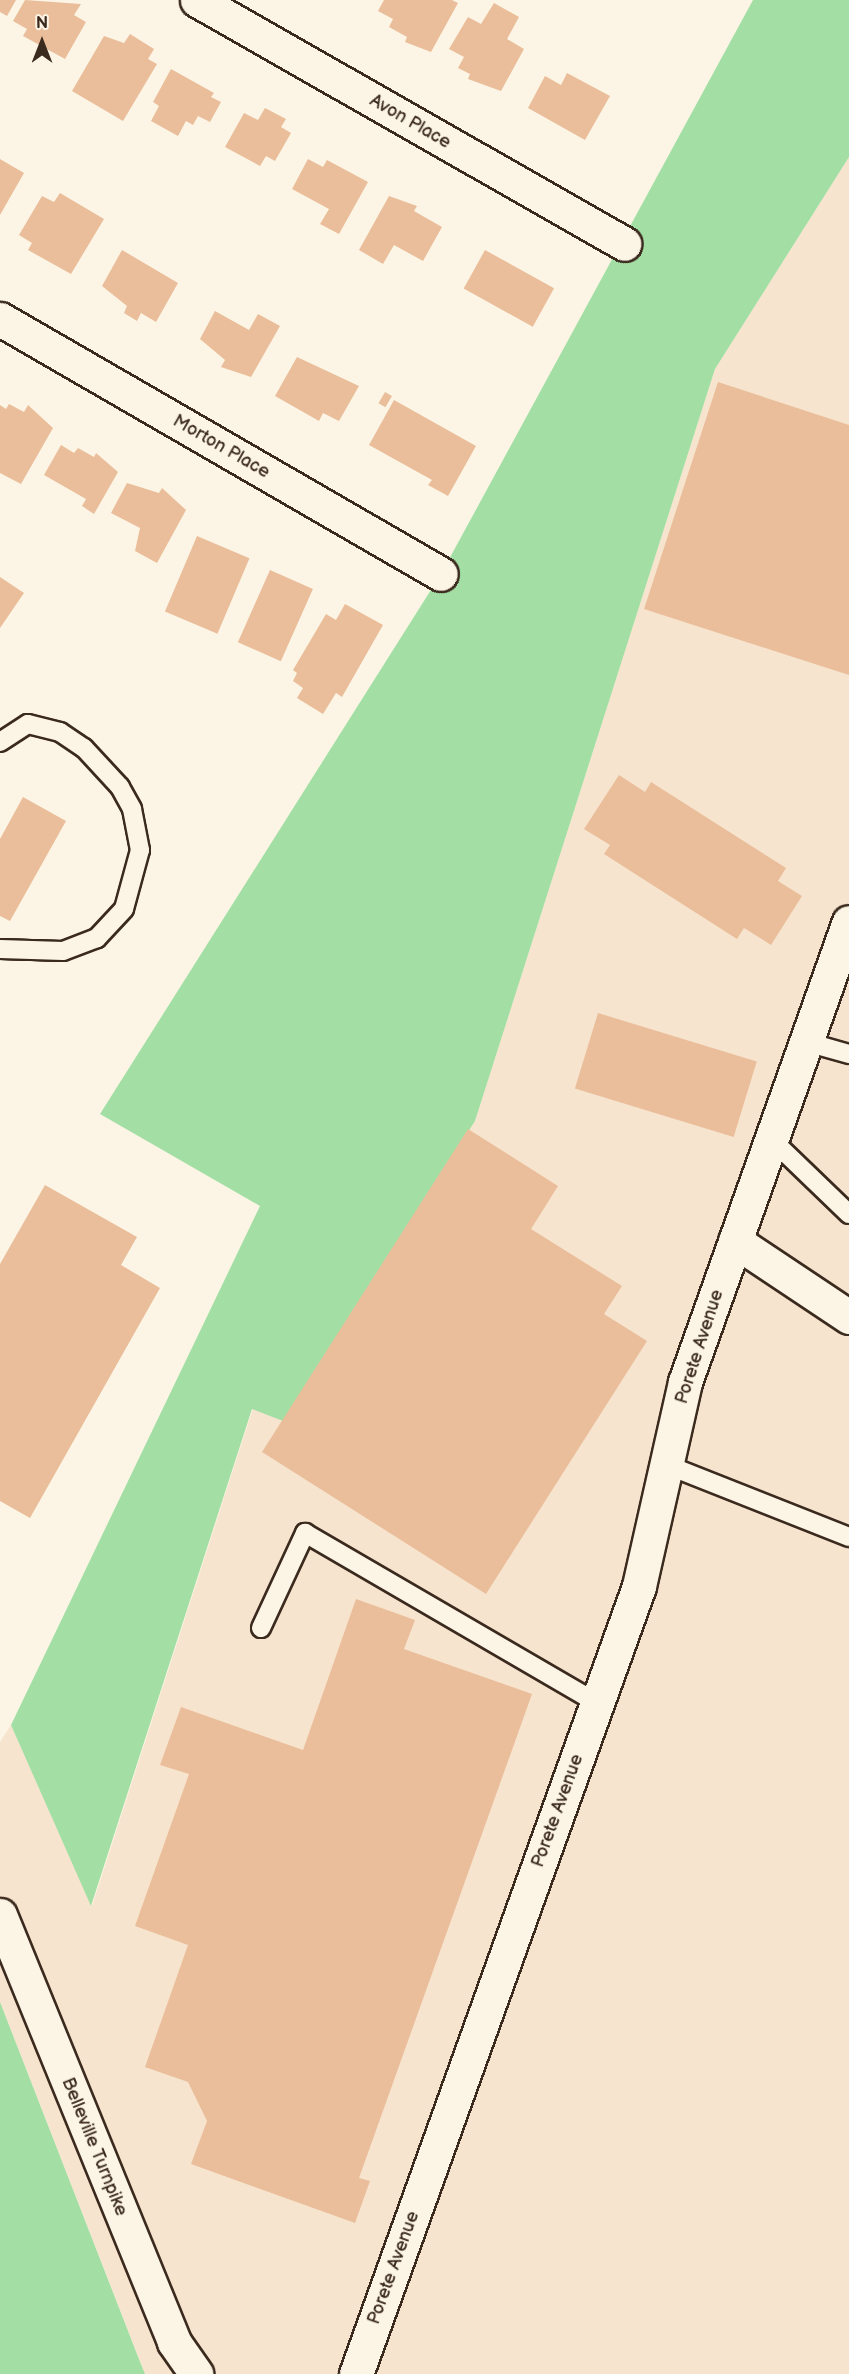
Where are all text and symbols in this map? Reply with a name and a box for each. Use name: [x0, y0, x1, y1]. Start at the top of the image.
north arrow: [12, 12, 72, 72]
text: N: [36, 14, 48, 33]
street label: Avon Place: [366, 90, 454, 154]
street label: Morton Place: [169, 411, 273, 483]
street label: Porete Avenue: [671, 1287, 729, 1407]
street label: Porete Avenue: [528, 1752, 588, 1870]
street label: Belleville Turnpike: [56, 2074, 132, 2220]
street label: Porete Avenue: [364, 2209, 424, 2327]

